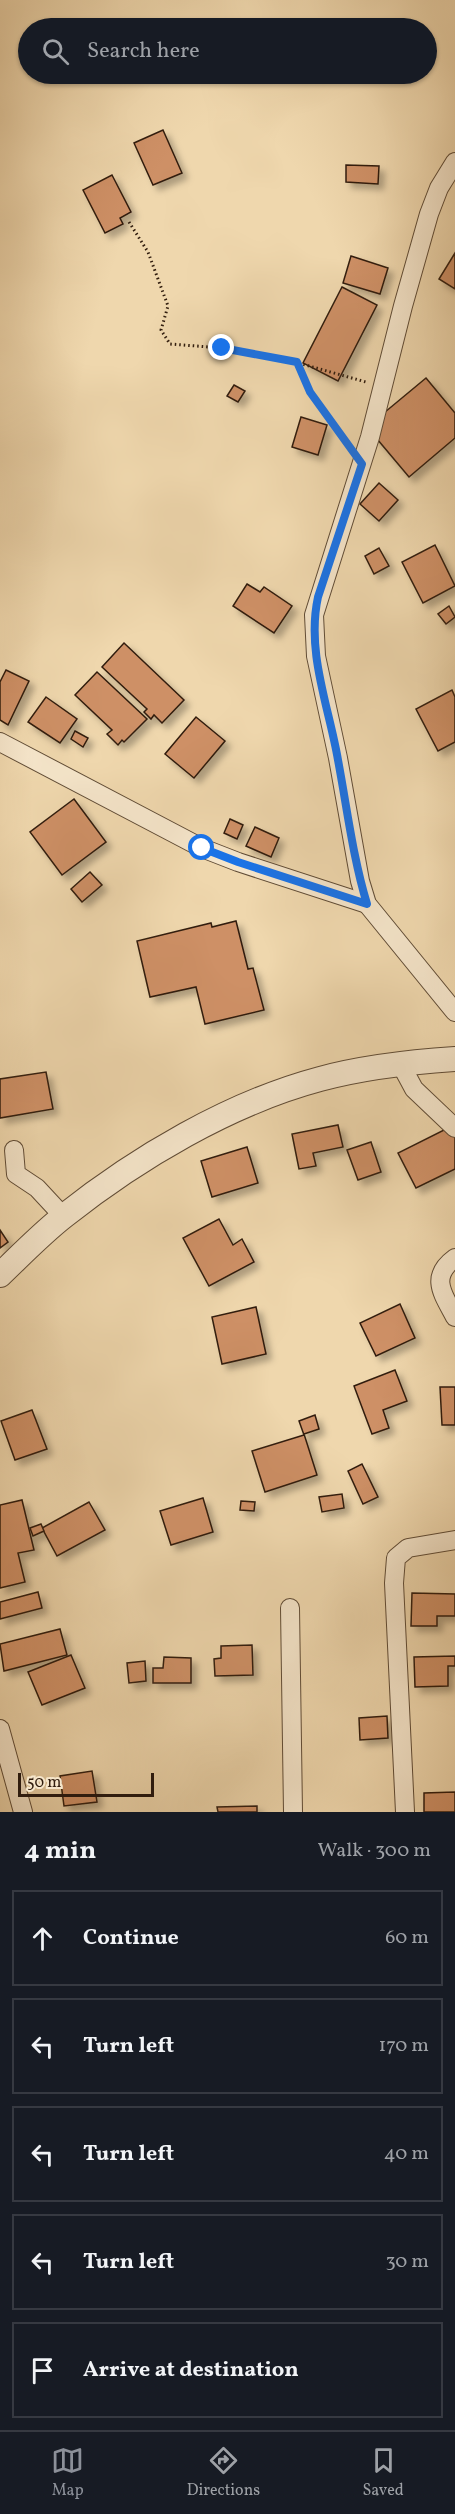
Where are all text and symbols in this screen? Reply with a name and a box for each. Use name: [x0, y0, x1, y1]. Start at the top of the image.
search box: [18, 18, 437, 84]
icon: search: [39, 35, 72, 68]
text: Search here: [87, 36, 200, 67]
route end: [208, 334, 234, 360]
route start: [188, 834, 214, 860]
scale bar: [18, 1770, 154, 1798]
text: 50 m: [27, 1772, 61, 1794]
text: 4 min: [24, 1833, 96, 1869]
text: Walk · 300 m: [318, 1837, 431, 1865]
icon: ahead: [26, 1922, 59, 1955]
text: Continue: [83, 1923, 179, 1954]
text: 60 m: [385, 1924, 429, 1952]
icon: left: [26, 2030, 59, 2063]
text: Turn left: [83, 2031, 174, 2062]
text: 170 m: [379, 2032, 429, 2060]
icon: left: [26, 2138, 59, 2171]
text: Turn left: [83, 2139, 174, 2170]
text: 40 m: [384, 2140, 429, 2168]
icon: left: [26, 2246, 59, 2279]
text: Turn left: [83, 2247, 174, 2278]
text: 30 m: [385, 2248, 429, 2276]
icon: arrive: [26, 2354, 59, 2387]
text: Arrive at destination: [83, 2355, 299, 2386]
tab: Map: [51, 2444, 84, 2502]
tab: Directions: [187, 2444, 260, 2502]
tab: Saved: [363, 2444, 404, 2502]

